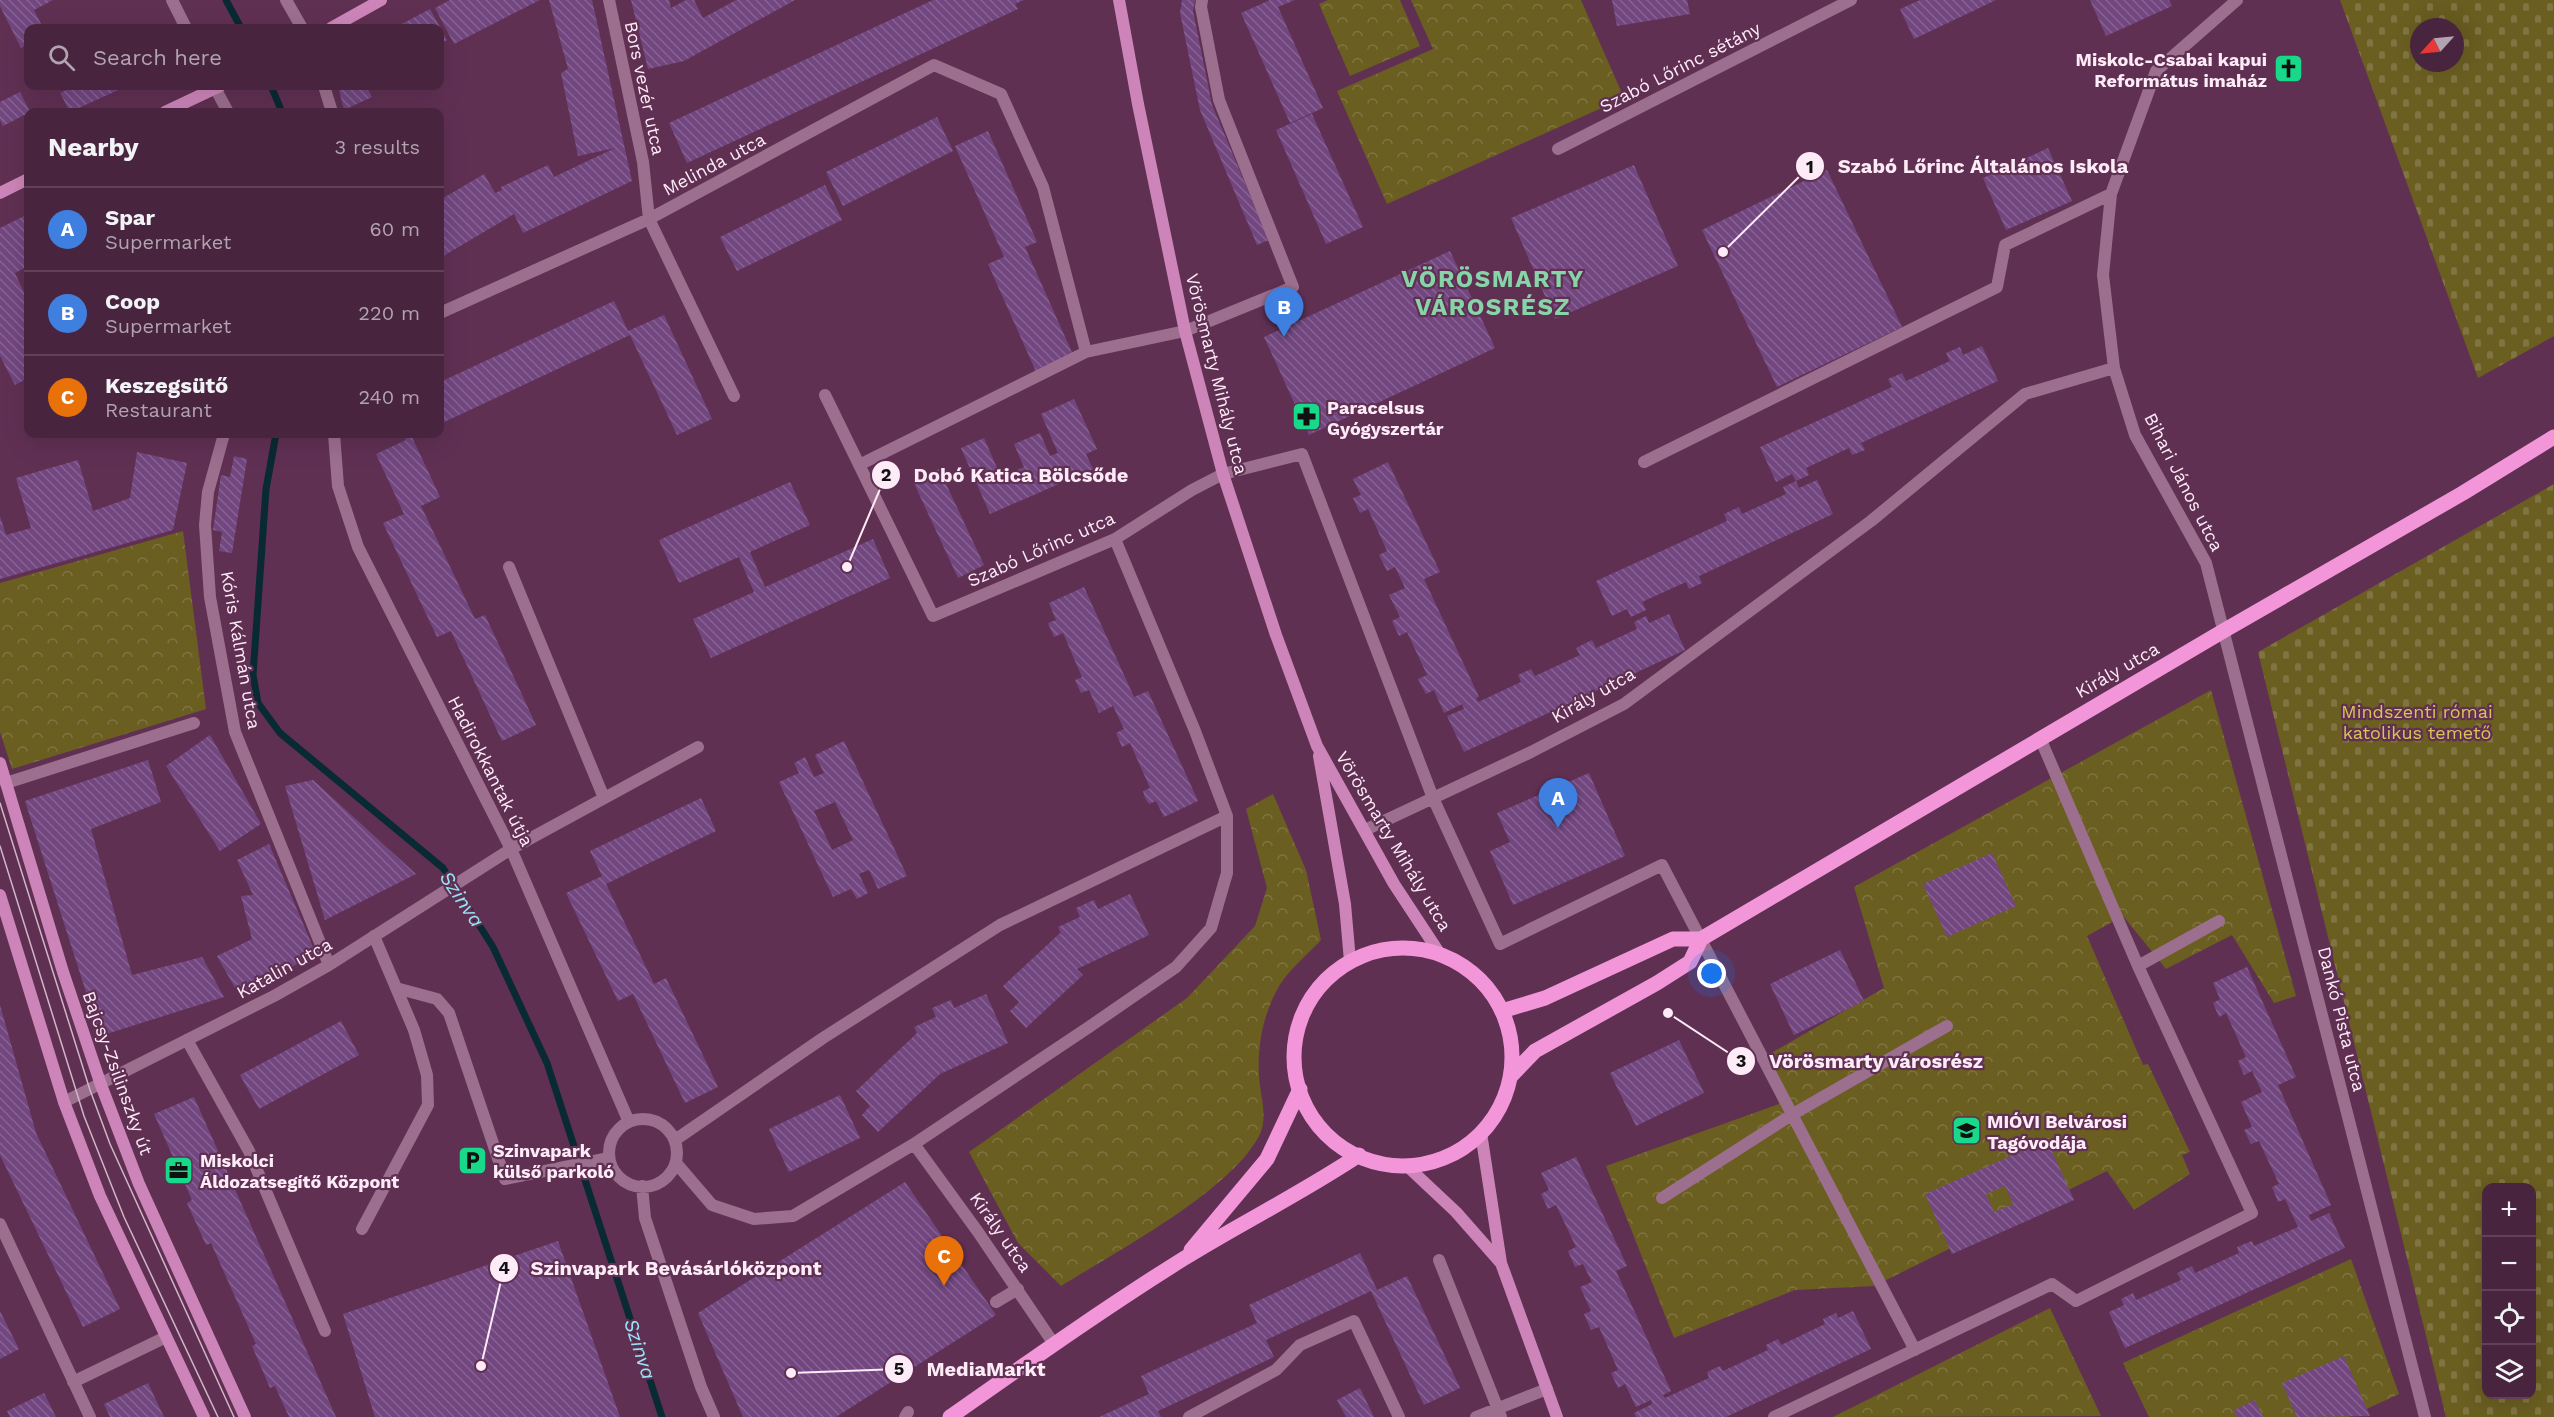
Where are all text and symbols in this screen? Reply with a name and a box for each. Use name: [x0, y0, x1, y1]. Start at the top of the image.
street label: Szabó Lőrinc sétány: [1596, 17, 1765, 117]
north arrow: [2410, 18, 2464, 72]
street label: Bors vezér utca: [621, 19, 669, 157]
search box: [24, 24, 444, 90]
icon: search: [45, 41, 78, 74]
text: Search here: [93, 45, 222, 70]
place label: Miskolc-Csabai kapui Református imaház: [2076, 49, 2267, 91]
church icon: Miskolc-Csabai kapui Református imaház: [2272, 53, 2304, 85]
street label: Melinda utca: [659, 128, 769, 200]
text: Nearby: [48, 132, 139, 162]
text: 3 results: [335, 135, 420, 159]
callout: Szabó Lőrinc Általános Iskola: [1795, 147, 2141, 185]
text: Szabó Lőrinc Általános Iskola: [1838, 154, 2129, 178]
text: 1: [1806, 156, 1814, 177]
text: Spar: [105, 205, 155, 230]
text: A: [61, 217, 74, 241]
text: 60 m: [370, 217, 420, 241]
text: Supermarket: [105, 230, 231, 254]
district label: VÖRÖSMARTY VÁROSRÉSZ: [1401, 265, 1585, 321]
street label: Vörösmarty Mihály utca: [1182, 271, 1252, 477]
pin: B: [1264, 288, 1304, 337]
text: Coop: [105, 289, 160, 314]
text: B: [61, 301, 74, 325]
text: 220 m: [358, 301, 420, 325]
text: Supermarket: [105, 314, 231, 338]
text: Keszegsütő: [105, 373, 228, 398]
text: C: [61, 385, 74, 409]
text: 240 m: [358, 385, 420, 409]
place label: Paracelsus Gyógyszertár: [1327, 397, 1444, 439]
text: Restaurant: [105, 398, 212, 422]
pharmacy icon: Paracelsus Gyógyszertár: [1290, 401, 1322, 433]
street label: Bihari János utca: [2140, 409, 2228, 555]
callout: Dobó Katica Bölcsőde: [871, 456, 1140, 494]
text: Dobó Katica Bölcsőde: [914, 463, 1128, 487]
text: 2: [881, 464, 891, 485]
street label: Szabó Lőrinc utca: [964, 507, 1118, 591]
street label: Kóris Kálmán utca: [217, 569, 265, 731]
street label: Király utca: [2072, 638, 2162, 702]
street label: Király utca: [1548, 663, 1638, 727]
street label: Hadirokkantak útja: [444, 692, 538, 850]
park label: Mindszenti római katolikus temető: [2341, 701, 2493, 743]
street label: Vörösmarty Mihály utca: [1332, 747, 1456, 935]
pin: A: [1538, 778, 1578, 828]
water label: Szinva: [435, 866, 489, 932]
street label: Katalin utca: [233, 933, 335, 1003]
street label: Dankó Pista utca: [2314, 944, 2370, 1094]
your location: [1697, 959, 1726, 988]
street label: Bajcsy-Zsilinszky út: [79, 988, 158, 1158]
callout: Vörösmarty városrész: [1726, 1042, 1995, 1080]
text: Vörösmarty városrész: [1769, 1049, 1983, 1073]
text: 3: [1736, 1050, 1746, 1071]
place label: MIÓVI Belvárosi Tagóvodája: [1987, 1111, 2127, 1153]
school or university icon: MIÓVI Belvárosi Tagóvodája: [1950, 1115, 1982, 1147]
place label: Szinvapark külső parkoló: [493, 1140, 614, 1182]
parking icon: Szinvapark külső parkoló: [456, 1144, 488, 1176]
place label: Miskolci Áldozatsegítő Központ: [200, 1150, 399, 1192]
office icon: Miskolci Áldozatsegítő Központ: [163, 1154, 195, 1186]
map controls: [2482, 1183, 2536, 1399]
button: +: [2482, 1183, 2536, 1237]
street label: Király utca: [966, 1188, 1036, 1276]
pin: C: [924, 1236, 964, 1286]
button: −: [2482, 1237, 2536, 1291]
callout: Szinvapark Bevásárlóközpont: [489, 1249, 834, 1287]
text: Szinvapark Bevásárlóközpont: [531, 1256, 822, 1280]
text: 4: [498, 1257, 510, 1278]
button: locate: [2482, 1291, 2536, 1345]
water label: Szinva: [619, 1316, 661, 1382]
button: layers: [2482, 1345, 2536, 1399]
callout: MediaMarkt: [884, 1350, 1057, 1388]
text: MediaMarkt: [926, 1357, 1046, 1381]
text: 5: [894, 1358, 904, 1379]

